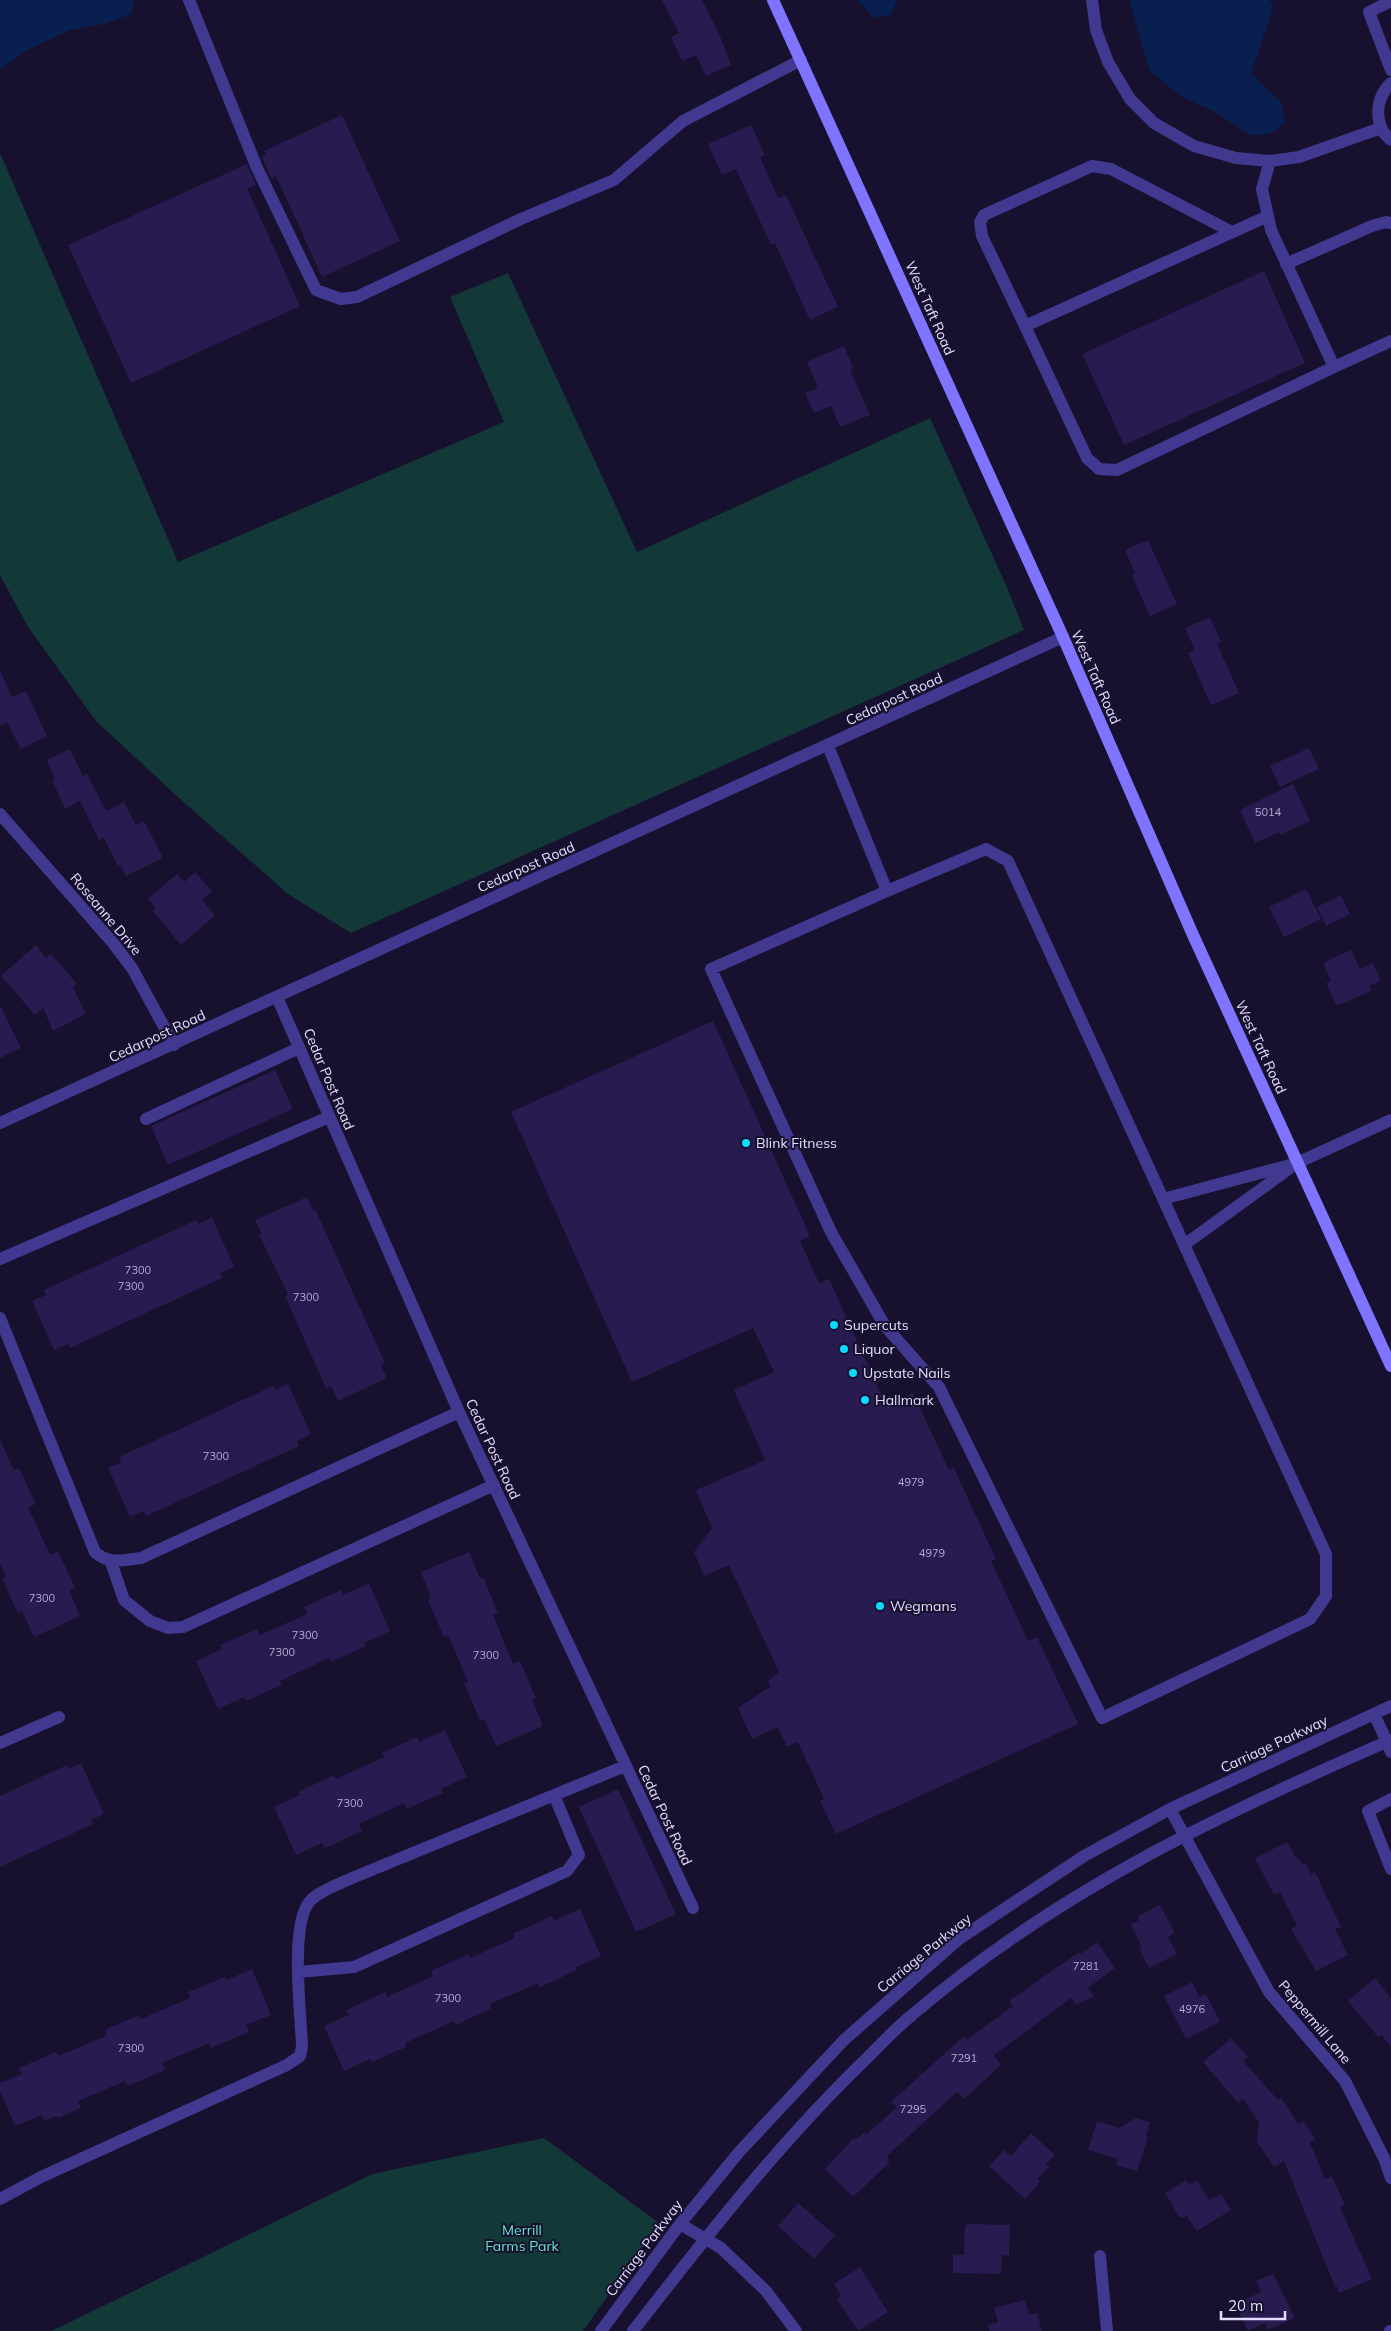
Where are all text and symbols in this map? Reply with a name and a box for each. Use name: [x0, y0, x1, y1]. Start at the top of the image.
street label: West Taft Road: [901, 258, 959, 358]
street label: West Taft Road: [1067, 627, 1125, 727]
street label: Cedarpost Road: [843, 669, 945, 729]
house number: 5014: [1255, 805, 1282, 819]
street label: Cedarpost Road: [474, 837, 578, 897]
street label: Roseanne Drive: [66, 869, 146, 959]
street label: West Taft Road: [1232, 997, 1290, 1097]
street label: Cedarpost Road: [106, 1006, 208, 1066]
street label: Cedar Post Road: [299, 1025, 359, 1133]
place label: Blink Fitness: [756, 1134, 837, 1152]
marker: Blink Fitness: [740, 1137, 752, 1149]
house number: 7300: [125, 1263, 152, 1277]
house number: 7300: [118, 1279, 145, 1293]
house number: 7300: [293, 1290, 320, 1304]
place label: Supercuts: [844, 1316, 909, 1334]
marker: Supercuts: [828, 1319, 840, 1331]
place label: Liquor: [854, 1340, 895, 1358]
marker: Liquor: [838, 1343, 850, 1355]
place label: Upstate Nails: [863, 1364, 950, 1382]
marker: Upstate Nails: [847, 1367, 859, 1379]
place label: Hallmark: [875, 1391, 935, 1409]
marker: Hallmark: [859, 1394, 871, 1406]
street label: Cedar Post Road: [462, 1396, 524, 1502]
house number: 7300: [203, 1449, 230, 1463]
house number: 4979: [898, 1475, 924, 1489]
house number: 4979: [919, 1546, 945, 1560]
house number: 7300: [29, 1591, 56, 1605]
place label: Wegmans: [890, 1597, 957, 1615]
marker: Wegmans: [874, 1600, 886, 1612]
house number: 7300: [292, 1628, 319, 1642]
house number: 7300: [269, 1645, 296, 1659]
house number: 7300: [473, 1648, 500, 1662]
street label: Carriage Parkway: [1217, 1711, 1331, 1777]
street label: Cedar Post Road: [634, 1762, 696, 1868]
house number: 7300: [337, 1796, 364, 1810]
street label: Carriage Parkway: [873, 1909, 975, 1997]
house number: 7281: [1073, 1959, 1099, 1973]
street label: Peppermill Lane: [1275, 1976, 1355, 2068]
house number: 7300: [435, 1991, 462, 2005]
house number: 4976: [1179, 2002, 1206, 2016]
house number: 7300: [118, 2041, 145, 2055]
house number: 7291: [951, 2051, 977, 2065]
house number: 7295: [900, 2102, 927, 2116]
street label: Carriage Parkway: [602, 2196, 687, 2300]
park label: Merrill Farms Park: [485, 2221, 560, 2255]
scale bar: [1221, 2288, 1285, 2320]
text: 20 m: [1228, 2296, 1263, 2315]

